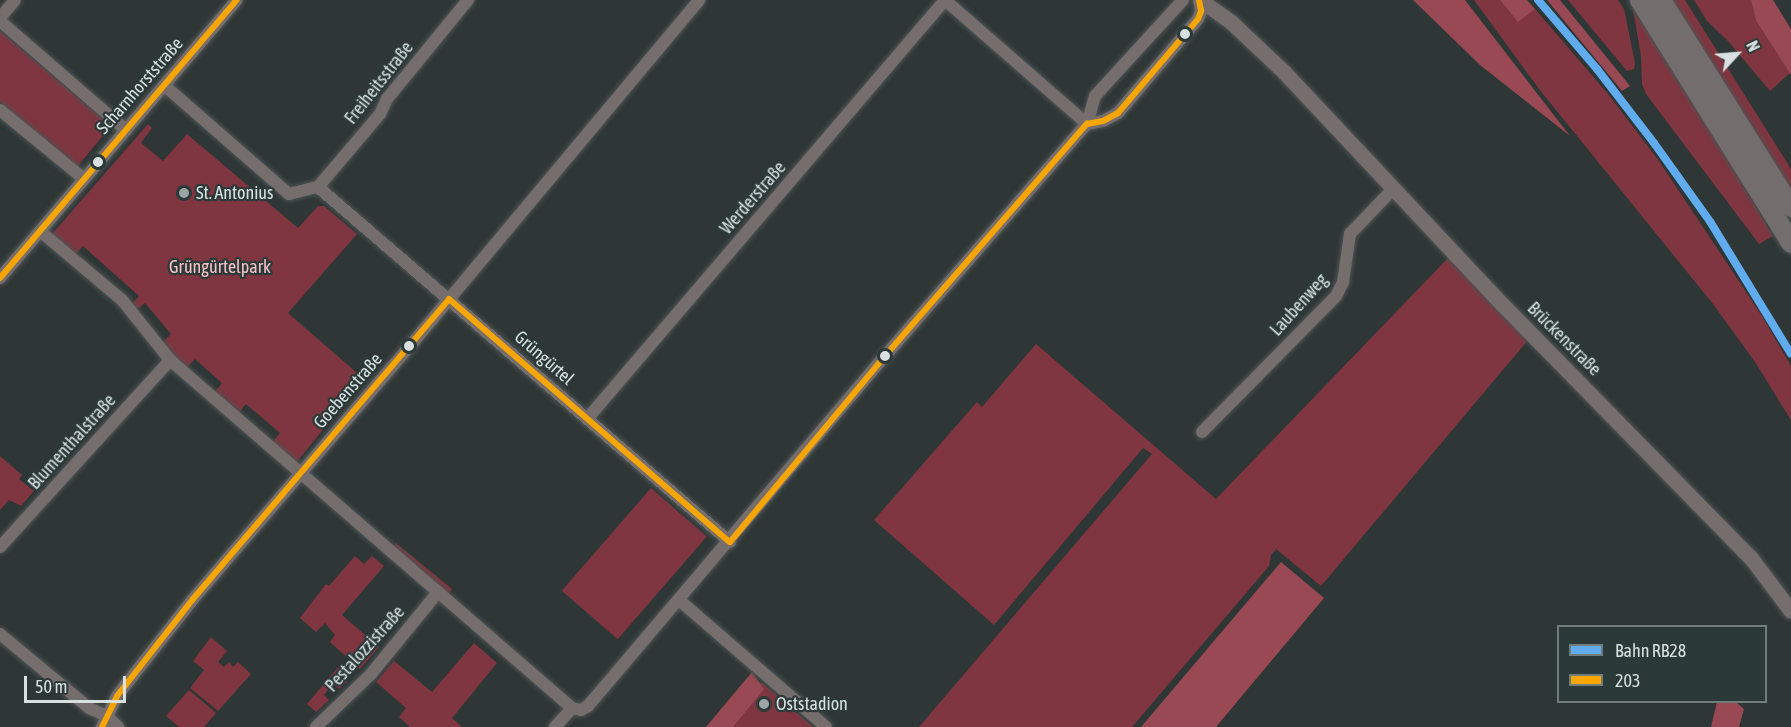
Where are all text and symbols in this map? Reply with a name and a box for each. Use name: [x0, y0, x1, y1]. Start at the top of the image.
north arrow: [1707, 24, 1767, 84]
unlabelled marker: [1179, 28, 1191, 40]
street label: Scharnhorststraße: [92, 33, 188, 139]
street label: Freiheitsstraße: [340, 38, 418, 128]
text: N: [1743, 38, 1763, 54]
unlabelled marker: [92, 156, 104, 168]
street label: Werderstraße: [715, 157, 791, 239]
place label: St. Antonius: [196, 182, 273, 204]
marker: St. Antonius: [177, 186, 191, 200]
park label: Grüngürtelpark: [169, 256, 271, 278]
street label: Laubenweg: [1266, 270, 1332, 340]
street label: Brückenstraße: [1523, 298, 1605, 380]
street label: Grüngürtel: [510, 326, 578, 390]
unlabelled marker: [403, 340, 415, 352]
street label: Goebenstraße: [309, 349, 387, 433]
unlabelled marker: [879, 350, 891, 362]
street label: Blumenthalstraße: [24, 390, 120, 494]
street label: Pestalozzistraße: [321, 602, 409, 696]
legend: [1557, 625, 1767, 703]
text: Bahn RB28: [1615, 640, 1686, 661]
scale bar: [27, 664, 129, 702]
text: 203: [1615, 670, 1640, 691]
text: 50 m: [35, 676, 67, 697]
place label: Oststadion: [776, 693, 848, 715]
marker: Oststadion: [757, 697, 771, 711]

